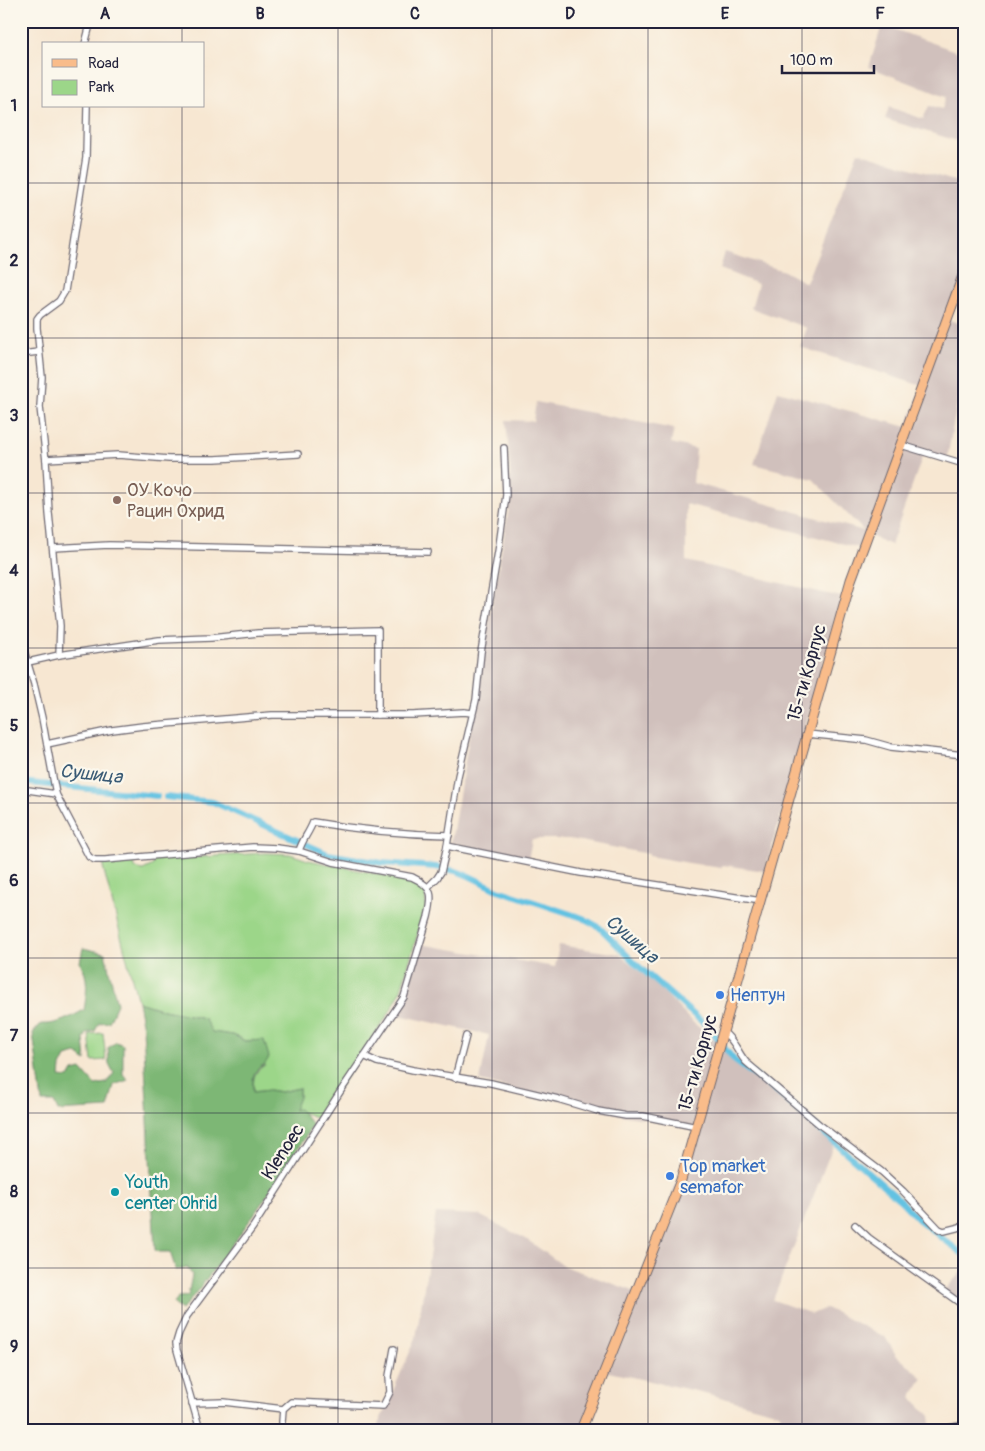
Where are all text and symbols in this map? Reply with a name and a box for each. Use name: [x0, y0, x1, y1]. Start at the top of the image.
text: A: [100, 4, 111, 24]
text: B: [255, 4, 265, 24]
text: C: [410, 4, 420, 24]
text: D: [565, 4, 575, 24]
text: E: [721, 4, 730, 24]
text: F: [875, 4, 885, 24]
legend: [42, 42, 205, 108]
scale bar: [782, 42, 875, 74]
text: 100 m: [790, 51, 833, 70]
text: Road: [88, 54, 119, 73]
text: Park: [88, 78, 115, 97]
text: 1: [11, 96, 17, 116]
text: 2: [10, 251, 19, 271]
text: 3: [10, 406, 19, 426]
place label: ОУ Кочо Рацин Охрид: [127, 479, 224, 523]
marker: ОУ Кочо Рацин Охрид: [111, 494, 123, 506]
text: 4: [9, 561, 19, 581]
street label: 15-ти Корпус: [782, 622, 832, 724]
text: 5: [10, 716, 19, 736]
water label: Сушица: [59, 759, 124, 789]
text: 6: [9, 871, 19, 891]
water label: Сушица: [601, 909, 664, 969]
place label: Нептун: [730, 984, 785, 1007]
marker: Нептун: [714, 989, 726, 1001]
street label: 15-ти Корпус: [673, 1012, 723, 1114]
text: 7: [10, 1026, 19, 1046]
street label: Klenoec: [257, 1120, 309, 1184]
place label: Top market semafor: [680, 1155, 767, 1199]
marker: Top market semafor: [664, 1170, 676, 1182]
place label: Youth center Ohrid: [124, 1171, 217, 1215]
text: 8: [10, 1182, 18, 1202]
marker: Youth center Ohrid: [109, 1186, 121, 1198]
text: 9: [10, 1337, 18, 1357]

